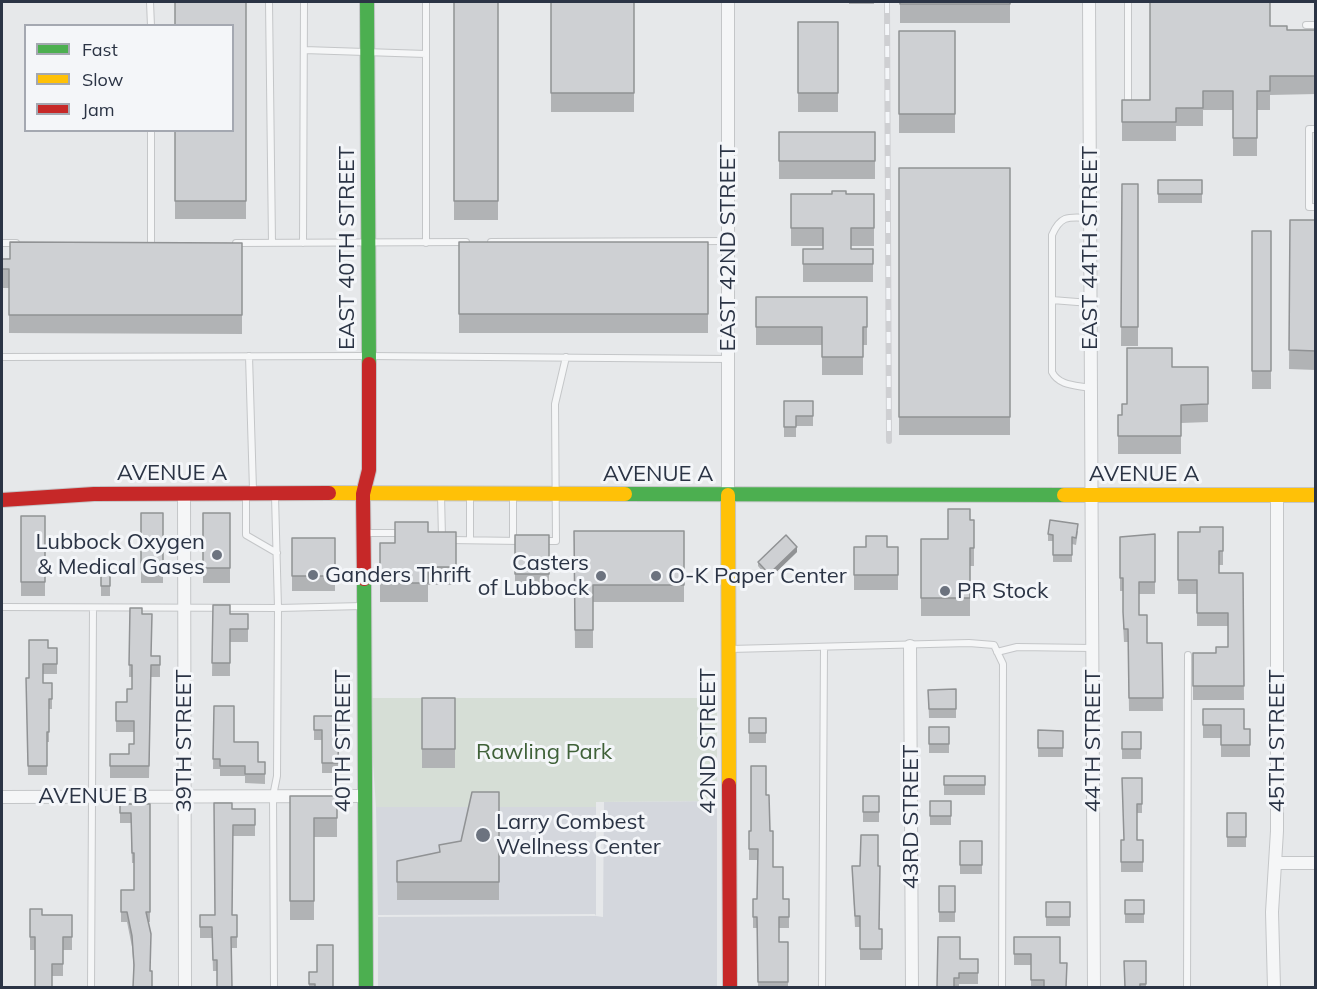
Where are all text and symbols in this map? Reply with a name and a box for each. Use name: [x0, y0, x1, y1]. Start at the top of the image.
legend: [24, 24, 234, 132]
text: Fast: [82, 38, 118, 61]
text: Slow: [82, 68, 123, 91]
text: Jam: [82, 98, 115, 121]
street label: EAST 42ND STREET: [715, 145, 741, 351]
street label: EAST 40TH STREET: [334, 146, 360, 350]
street label: EAST 44TH STREET: [1077, 146, 1103, 350]
street label: AVENUE A: [117, 460, 227, 486]
street label: AVENUE A: [603, 461, 713, 487]
street label: AVENUE A: [1089, 461, 1199, 487]
place label: Lubbock Oxygen & Medical Gases: [35, 529, 205, 580]
marker: Lubbock Oxygen & Medical Gases: [210, 548, 224, 562]
place label: Casters of Lubbock: [478, 550, 589, 602]
place label: Ganders Thrift: [325, 562, 471, 588]
place label: O-K Paper Center: [668, 563, 847, 589]
marker: Ganders Thrift: [306, 568, 320, 582]
marker: Casters of Lubbock: [594, 569, 608, 583]
marker: O-K Paper Center: [649, 569, 663, 583]
place label: PR Stock: [957, 578, 1048, 604]
marker: PR Stock: [938, 584, 952, 598]
street label: 42ND STREET: [695, 668, 721, 814]
street label: 39TH STREET: [171, 669, 197, 813]
street label: 40TH STREET: [330, 669, 356, 813]
street label: 44TH STREET: [1080, 669, 1106, 813]
street label: 45TH STREET: [1264, 669, 1290, 813]
park label: Rawling Park: [476, 739, 612, 765]
street label: 43RD STREET: [898, 745, 924, 889]
street label: AVENUE B: [38, 783, 148, 809]
place label: Larry Combest Wellness Center: [496, 809, 661, 860]
marker: Larry Combest Wellness Center: [474, 826, 492, 844]

